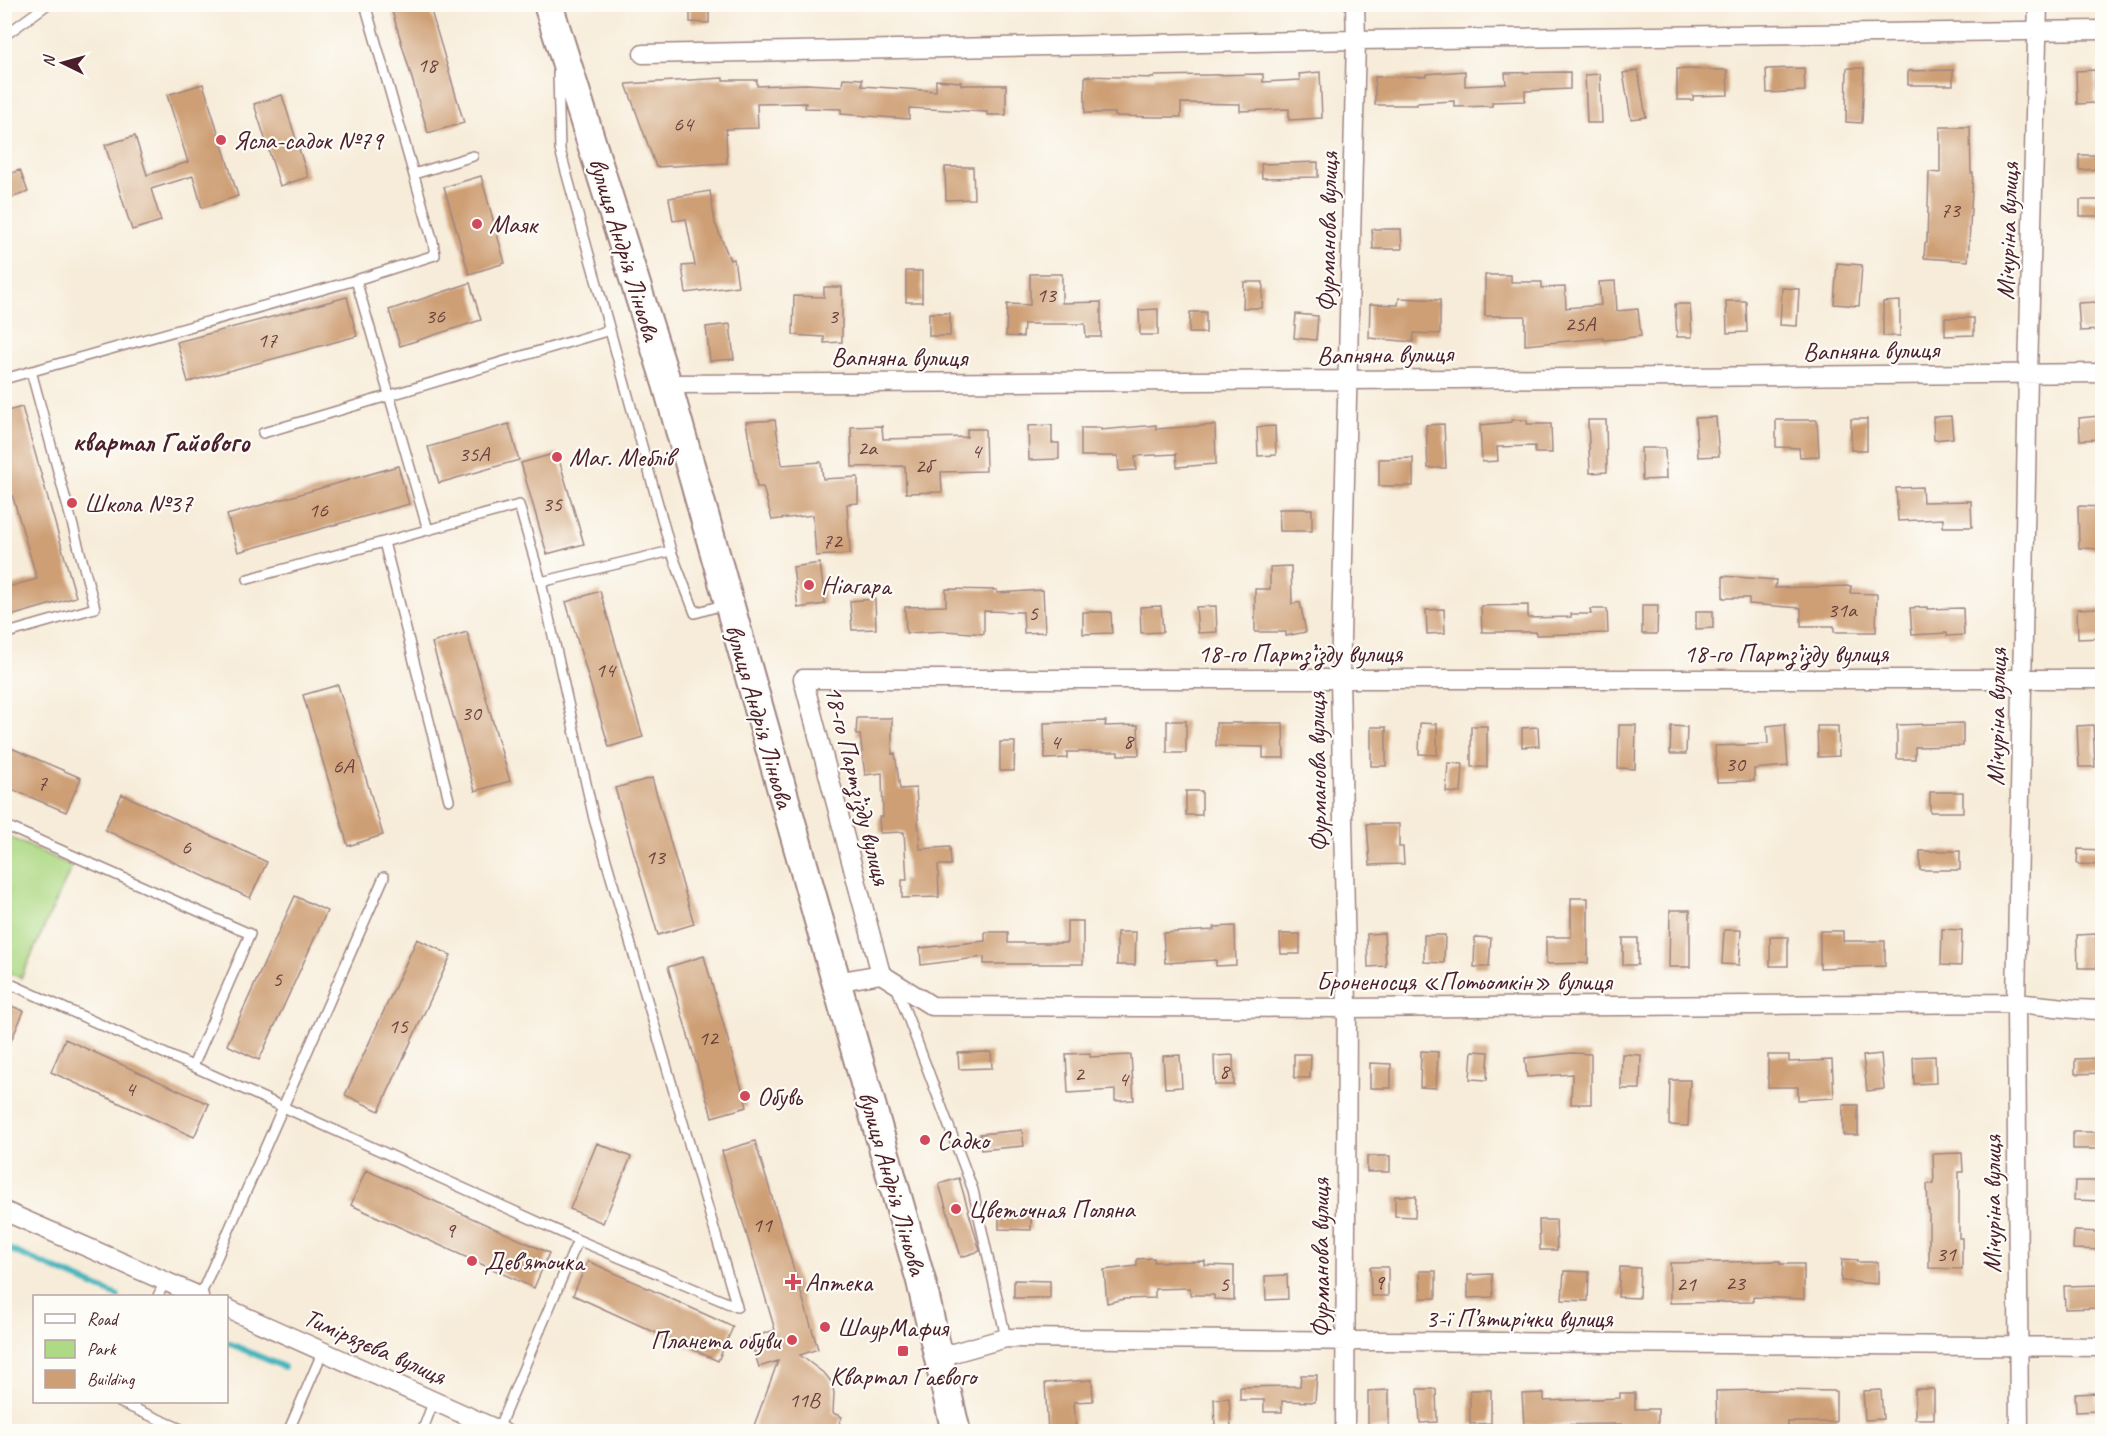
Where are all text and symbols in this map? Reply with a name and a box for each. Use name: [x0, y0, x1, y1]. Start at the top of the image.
north arrow: [33, 33, 93, 93]
house number: 18: [417, 51, 439, 79]
text: N: [39, 53, 60, 68]
house number: 64: [673, 110, 695, 138]
place label: Ясла-садок №79: [233, 124, 385, 157]
marker: Ясла-садок №79: [214, 133, 228, 147]
street label: Фурманова вулиця: [1310, 150, 1345, 312]
street label: вулиця Андрія Ліньова: [581, 154, 668, 346]
street label: Мічуріна вулиця: [1989, 160, 2026, 300]
house number: 73: [1940, 196, 1962, 224]
place label: Маяк: [489, 208, 539, 241]
marker: Маяк: [470, 217, 484, 231]
house number: 13: [1036, 281, 1058, 309]
house number: 36: [425, 302, 446, 330]
house number: 3: [828, 302, 840, 330]
house number: 25А: [1565, 310, 1596, 338]
house number: 17: [257, 326, 278, 354]
street label: Вапняна вулиця: [1803, 333, 1941, 368]
street label: Вапняна вулиця: [1317, 337, 1455, 372]
street label: Вапняна вулиця: [831, 341, 969, 374]
district label: квартал Гайового: [72, 424, 252, 459]
house number: 2а: [857, 434, 878, 462]
house number: 4: [971, 437, 983, 465]
house number: 35А: [459, 440, 490, 468]
place label: Маг. Меблів: [569, 441, 680, 474]
marker: Маг. Меблів: [550, 450, 564, 464]
house number: 2б: [915, 452, 938, 480]
place label: Школа №37: [84, 487, 194, 520]
house number: 35: [542, 490, 563, 518]
marker: Школа №37: [65, 496, 79, 510]
house number: 16: [308, 496, 329, 524]
house number: 72: [822, 527, 844, 555]
place label: Ніагара: [821, 569, 893, 602]
marker: Ніагара: [802, 578, 816, 592]
house number: 31а: [1827, 596, 1858, 624]
house number: 5: [1028, 599, 1039, 627]
street label: вулиця Андрія Ліньова: [718, 620, 802, 813]
street label: 18-го Партз’їзду вулиця: [1198, 637, 1404, 671]
street label: 18-го Партз’їзду вулиця: [1684, 637, 1890, 671]
street label: Мічуріна вулиця: [1979, 646, 2014, 786]
house number: 14: [595, 656, 617, 684]
street label: 18-го Партз’їзду вулиця: [816, 682, 899, 890]
street label: Фурманова вулиця: [1300, 690, 1335, 852]
house number: 30: [461, 699, 483, 727]
house number: 8: [1123, 727, 1135, 755]
house number: 4: [1050, 728, 1062, 756]
house number: 30: [1725, 750, 1747, 778]
house number: 6А: [333, 752, 354, 780]
house number: 7: [37, 769, 48, 797]
house number: 6: [181, 833, 192, 861]
house number: 13: [645, 843, 667, 871]
house number: 5: [272, 965, 283, 993]
street label: Броненосця «Потьомкін» вулиця: [1316, 965, 1614, 998]
house number: 15: [388, 1012, 409, 1040]
house number: 12: [698, 1024, 720, 1052]
house number: 8: [1219, 1057, 1231, 1085]
house number: 2: [1074, 1060, 1086, 1088]
house number: 4: [1118, 1065, 1130, 1093]
house number: 4: [125, 1075, 137, 1103]
place label: Обувь: [757, 1080, 804, 1113]
street label: вулиця Андрія Ліньова: [851, 1087, 935, 1280]
marker: Обувь: [738, 1089, 752, 1103]
place label: Садко: [937, 1124, 992, 1157]
marker: Садко: [918, 1133, 932, 1147]
street label: Мічуріна вулиця: [1976, 1134, 2009, 1273]
street label: Фурманова вулиця: [1304, 1176, 1337, 1338]
place label: Цветочная Поляна: [968, 1193, 1136, 1226]
marker: Цветочная Поляна: [949, 1202, 963, 1216]
house number: 11: [752, 1211, 773, 1239]
house number: 9: [445, 1216, 457, 1244]
house number: 31: [1936, 1240, 1957, 1268]
place label: Дев'яточка: [484, 1245, 586, 1278]
marker: Дев'яточка: [465, 1254, 479, 1268]
place label: Аптека: [805, 1266, 874, 1299]
house number: 9: [1374, 1268, 1386, 1296]
house number: 23: [1725, 1269, 1747, 1297]
house number: 5: [1219, 1270, 1230, 1298]
house number: 21: [1676, 1270, 1697, 1298]
marker: Аптека: [786, 1275, 800, 1289]
legend: [33, 1295, 228, 1403]
street label: Тимірязєва вулиця: [299, 1300, 452, 1393]
street label: 3-ї П’ятирічки вулиця: [1425, 1302, 1614, 1335]
text: Road: [87, 1308, 120, 1330]
place label: ШаурМафия: [837, 1311, 950, 1344]
marker: ШаурМафия: [818, 1320, 832, 1334]
place label: Планета обуви: [651, 1324, 783, 1357]
marker: Планета обуви: [785, 1333, 799, 1347]
text: Park: [87, 1338, 117, 1360]
marker: Квартал Гаєвого: [896, 1344, 910, 1358]
place label: Квартал Гаєвого: [830, 1360, 979, 1393]
text: Building: [87, 1368, 136, 1390]
house number: 11В: [788, 1386, 821, 1414]

